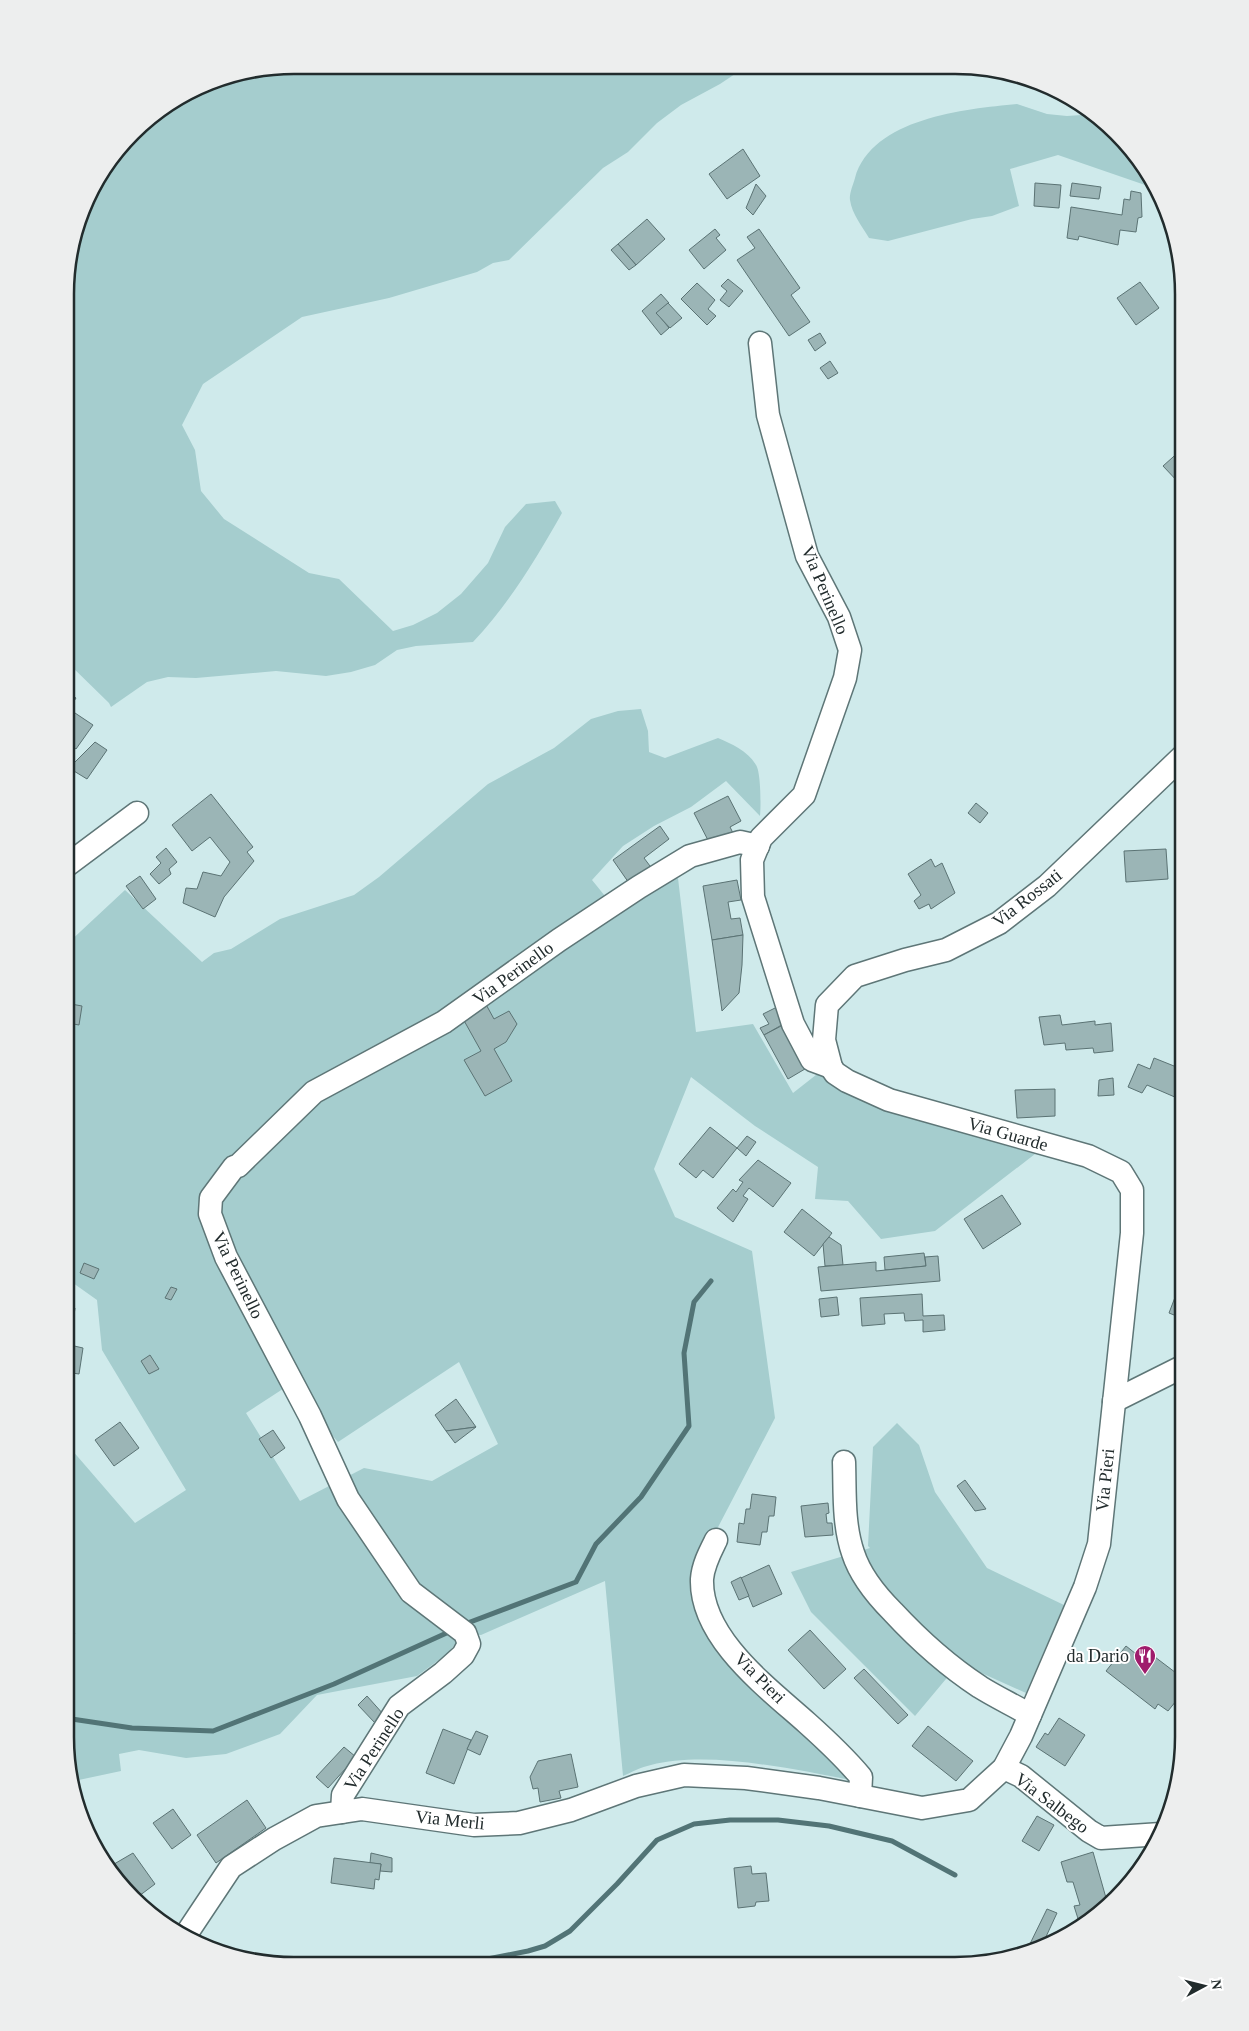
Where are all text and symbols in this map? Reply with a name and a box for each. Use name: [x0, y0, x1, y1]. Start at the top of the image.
street label: Via Perinello: [797, 543, 853, 637]
street label: Via Rossati: [988, 865, 1066, 931]
street label: Via Perinello: [469, 937, 557, 1009]
street label: Via Guarde: [966, 1113, 1050, 1155]
street label: Via Perinello: [208, 1228, 268, 1322]
street label: Via Pieri: [1092, 1447, 1118, 1513]
restaurant icon: da Dario: [1133, 1644, 1157, 1675]
place label: da Dario: [1067, 1646, 1129, 1666]
street label: Via Pieri: [731, 1649, 789, 1707]
street label: Via Perinello: [340, 1704, 408, 1794]
street label: Via Salbego: [1011, 1769, 1093, 1837]
street label: Via Merli: [414, 1806, 486, 1834]
north arrow: [1179, 1961, 1229, 2011]
text: N: [1208, 1979, 1224, 1990]

